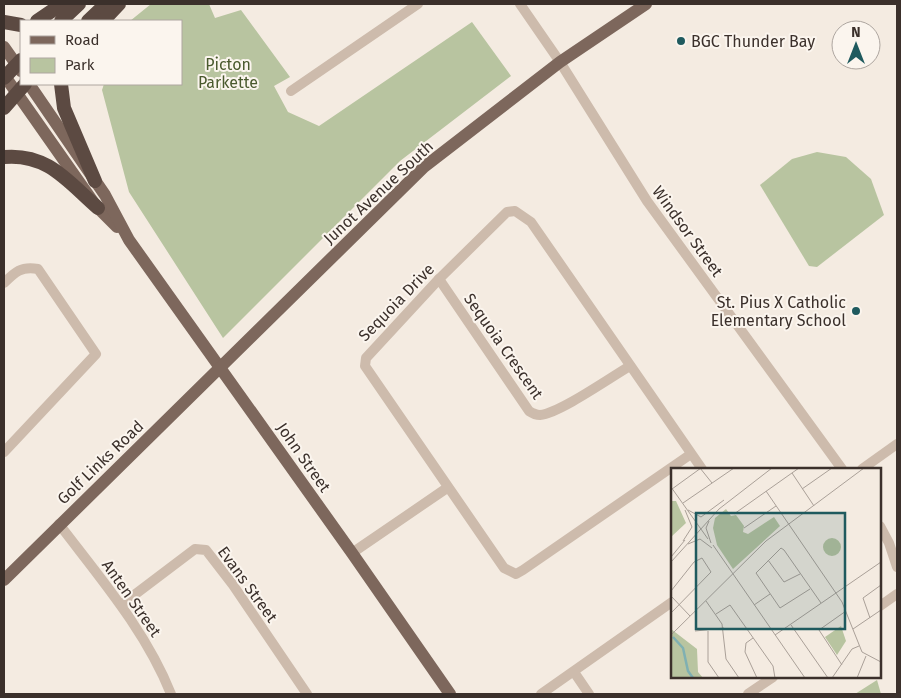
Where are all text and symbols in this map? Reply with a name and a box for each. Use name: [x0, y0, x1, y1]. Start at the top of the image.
legend: [20, 20, 182, 85]
north arrow: [831, 20, 881, 70]
text: N: [851, 24, 861, 41]
text: Road: [65, 31, 100, 49]
place label: BGC Thunder Bay: [691, 32, 815, 51]
marker: BGC Thunder Bay: [675, 35, 687, 47]
park label: Picton Parkette: [198, 55, 258, 92]
text: Park: [65, 56, 95, 74]
street label: Junot Avenue South: [320, 137, 437, 248]
street label: Windsor Street: [648, 182, 727, 280]
street label: Sequoia Drive: [355, 260, 438, 345]
street label: Sequoia Crescent: [460, 290, 547, 403]
place label: St. Pius X Catholic Elementary School: [711, 293, 846, 330]
marker: St. Pius X Catholic Elementary School: [850, 305, 862, 317]
street label: Golf Links Road: [53, 417, 147, 508]
street label: John Street: [273, 419, 335, 496]
inset map: [671, 468, 881, 678]
street label: Evans Street: [214, 543, 282, 626]
street label: Anten Street: [98, 556, 165, 641]

